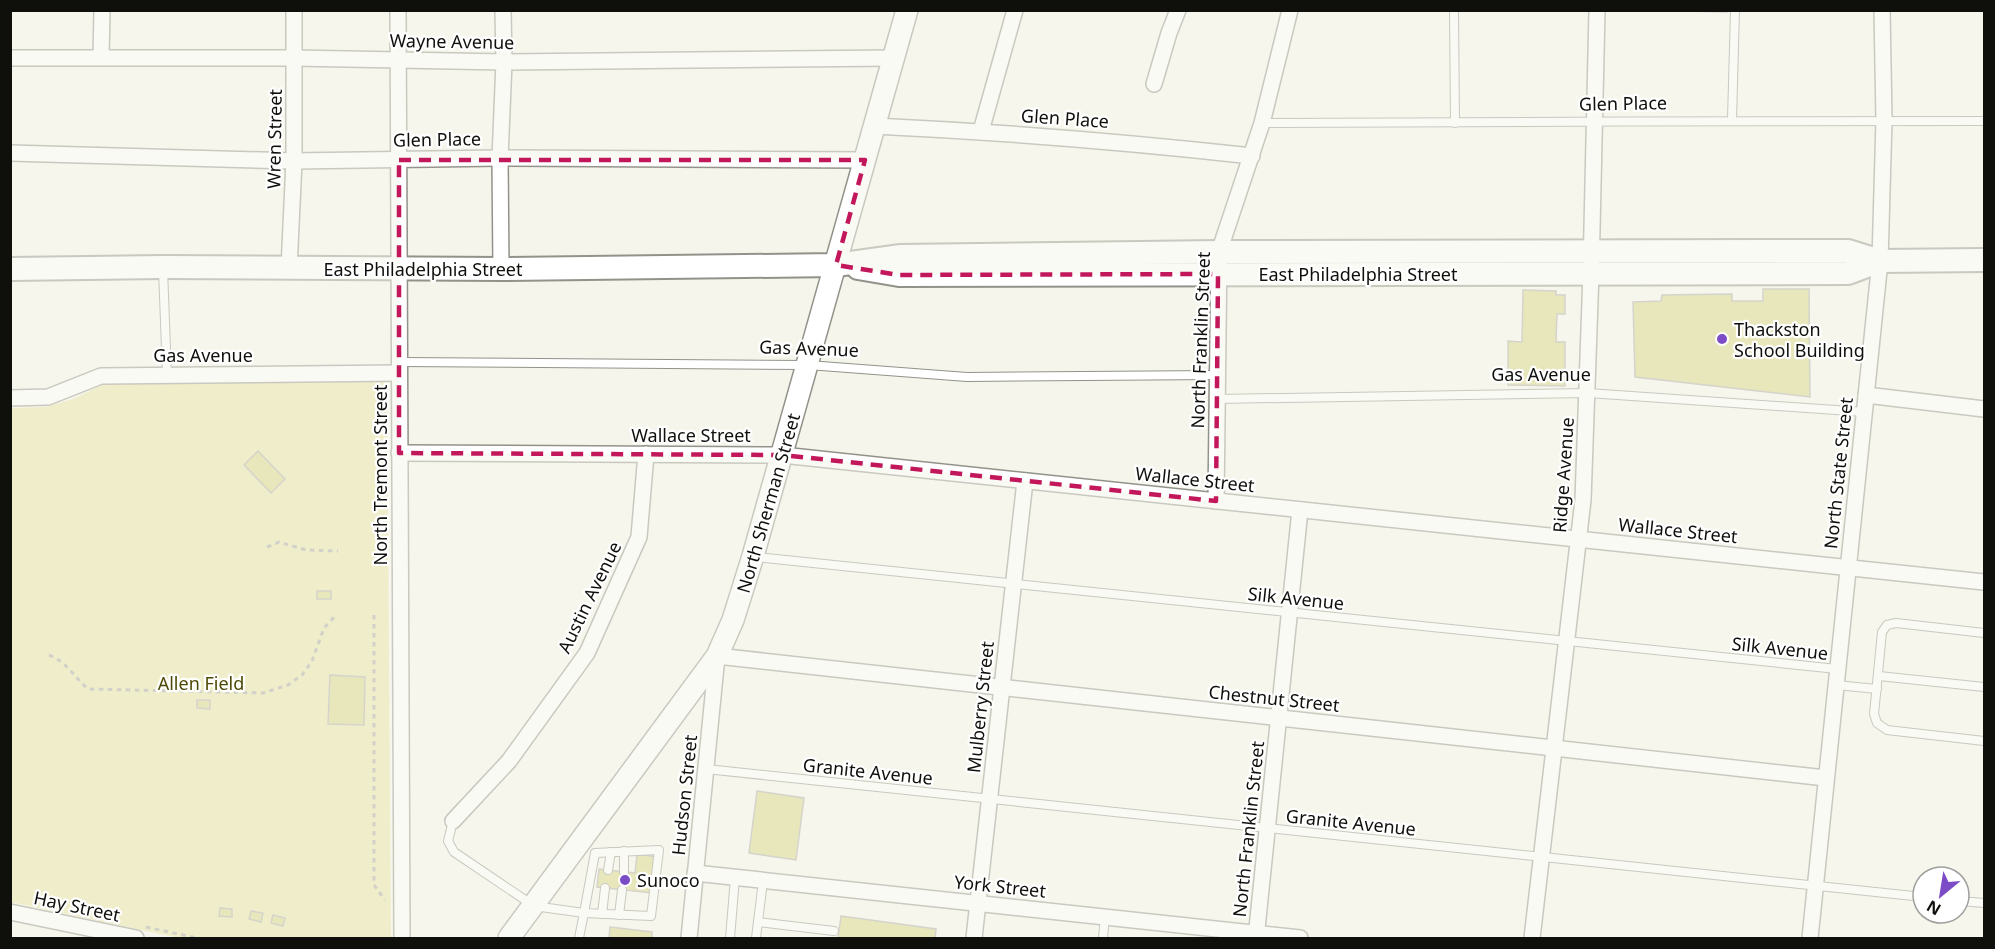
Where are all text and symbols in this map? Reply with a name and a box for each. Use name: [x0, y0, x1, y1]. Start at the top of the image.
street label: Wayne Avenue: [389, 28, 515, 54]
street label: Wren Street: [261, 88, 287, 189]
street label: Glen Place: [1579, 90, 1667, 116]
street label: Glen Place: [1020, 103, 1110, 133]
street label: Glen Place: [393, 126, 481, 152]
street label: North Franklin Street: [1185, 251, 1215, 429]
street label: East Philadelphia Street: [323, 257, 523, 281]
street label: East Philadelphia Street: [1258, 262, 1458, 286]
place label: Thackston School Building: [1734, 317, 1865, 362]
marker: Thackston School Building: [1715, 332, 1729, 346]
street label: Gas Avenue: [759, 334, 859, 362]
street label: Gas Avenue: [153, 343, 253, 367]
street label: Gas Avenue: [1491, 362, 1591, 386]
street label: North Tremont Street: [368, 384, 392, 565]
street label: North State Street: [1818, 395, 1858, 550]
street label: North Sherman Street: [731, 410, 805, 596]
street label: Ridge Avenue: [1547, 416, 1579, 534]
street label: Wallace Street: [631, 423, 751, 447]
street label: Wallace Street: [1134, 461, 1256, 497]
street label: Wallace Street: [1617, 512, 1739, 548]
street label: Austin Avenue: [552, 537, 626, 657]
street label: Silk Avenue: [1247, 581, 1345, 615]
street label: Silk Avenue: [1731, 631, 1829, 665]
street label: Mulberry Street: [961, 639, 999, 774]
park label: Allen Field: [158, 671, 244, 695]
street label: Chestnut Street: [1207, 679, 1341, 717]
street label: Hudson Street: [666, 733, 702, 856]
street label: North Franklin Street: [1227, 739, 1269, 918]
street label: Granite Avenue: [802, 752, 934, 790]
street label: Granite Avenue: [1285, 803, 1417, 841]
north arrow: [1911, 865, 1971, 925]
place label: Sunoco: [637, 868, 700, 892]
street label: York Street: [953, 869, 1048, 903]
marker: Sunoco: [618, 873, 632, 887]
street label: Hay Street: [32, 885, 123, 927]
text: N: [1922, 895, 1945, 921]

